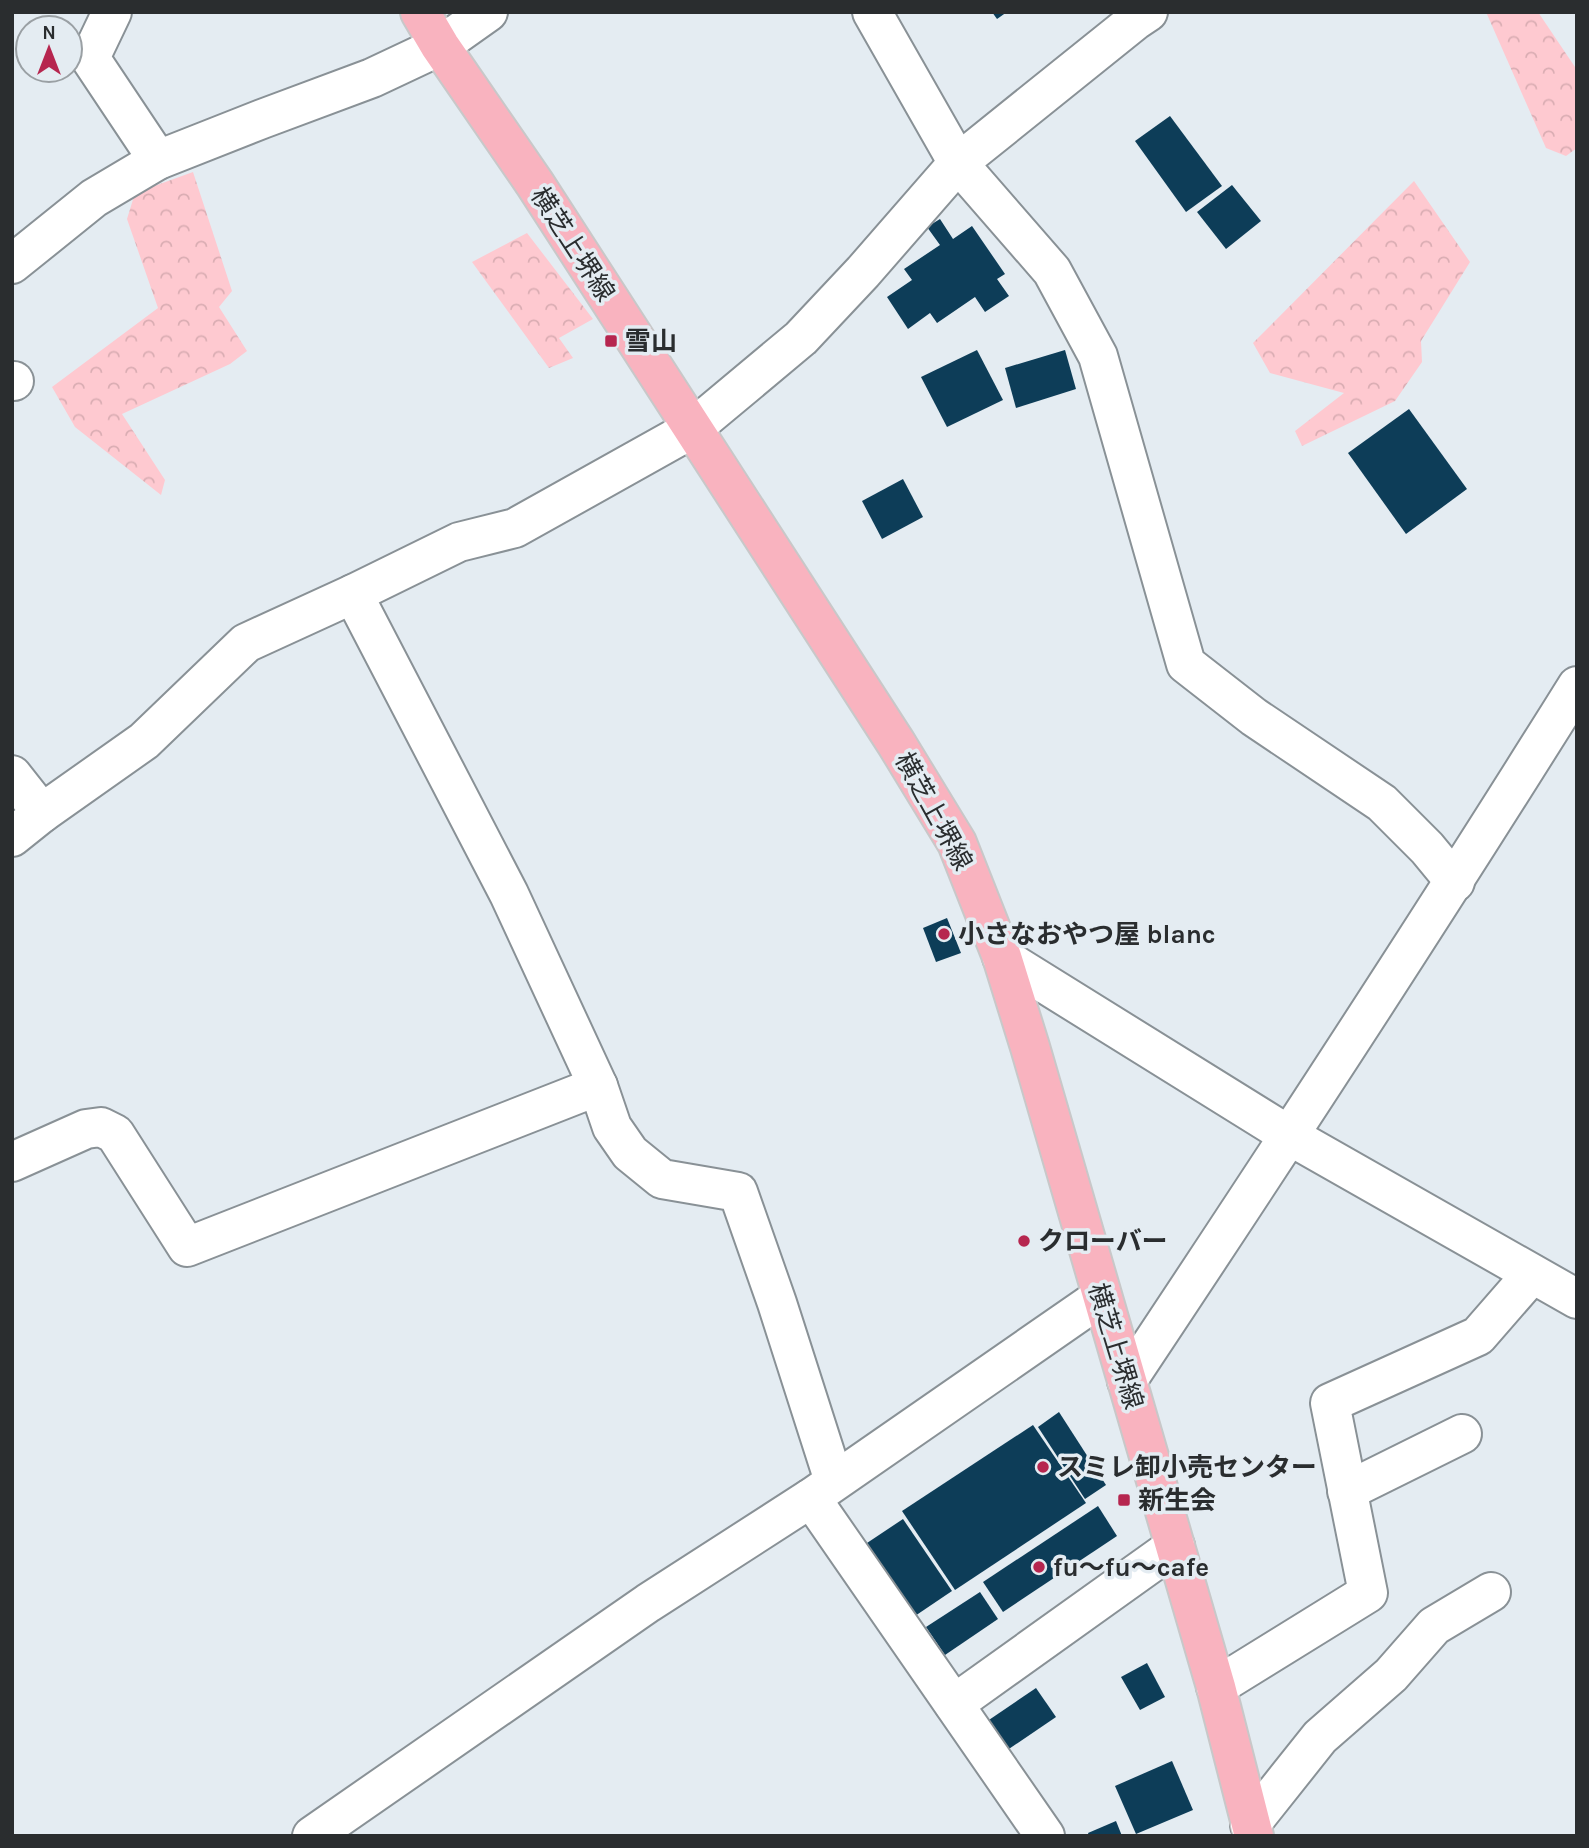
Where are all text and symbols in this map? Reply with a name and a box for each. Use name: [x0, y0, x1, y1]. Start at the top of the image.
north arrow: [14, 14, 84, 84]
text: N: [42, 22, 56, 44]
street label: 横芝上堺線: [524, 181, 621, 307]
place label: 雪山: [625, 326, 677, 357]
marker: 雪山: [603, 333, 619, 349]
street label: 横芝上堺線: [888, 747, 979, 876]
place label: 小さなおやつ屋 blanc: [958, 919, 1216, 950]
marker: 小さなおやつ屋 blanc: [936, 926, 952, 942]
place label: クローバー: [1038, 1226, 1168, 1257]
marker: クローバー: [1016, 1233, 1032, 1249]
street label: 横芝上堺線: [1082, 1279, 1149, 1413]
place label: スミレ卸小売センター: [1057, 1452, 1317, 1483]
marker: スミレ卸小売センター: [1035, 1459, 1051, 1475]
place label: 新生会: [1138, 1485, 1216, 1516]
marker: 新生会: [1116, 1492, 1132, 1508]
place label: fu～fu～cafe: [1053, 1552, 1209, 1583]
marker: fu～fu～cafe: [1031, 1559, 1047, 1575]

